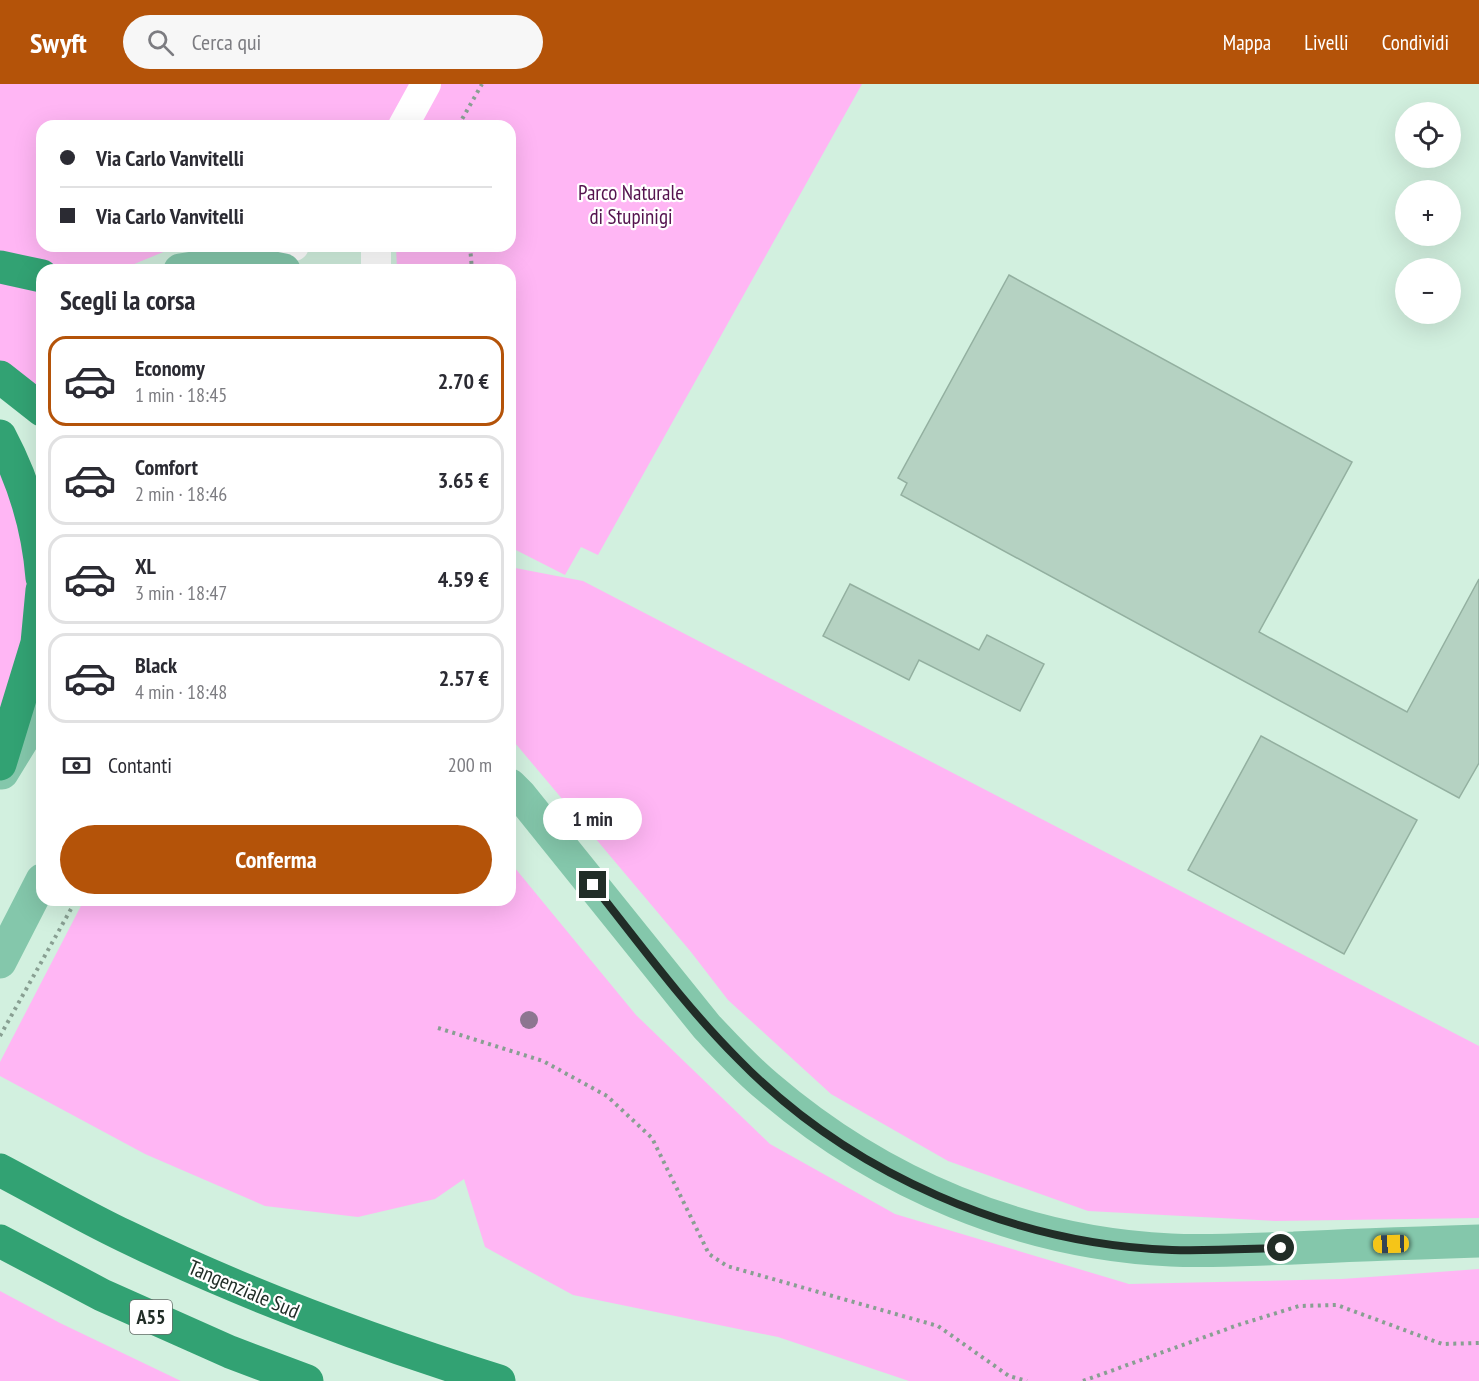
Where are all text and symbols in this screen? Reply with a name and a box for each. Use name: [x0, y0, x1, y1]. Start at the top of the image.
search box: [123, 15, 543, 69]
text: Swyft: [30, 24, 87, 61]
icon: search: [144, 26, 177, 59]
text: Cerca qui: [192, 28, 261, 56]
text: Mappa: [1223, 29, 1271, 56]
text: Livelli: [1304, 29, 1349, 56]
text: Condividi: [1382, 29, 1449, 56]
map controls: [1395, 102, 1461, 324]
button: locate: [1395, 102, 1461, 168]
text: Via Carlo Vanvitelli: [96, 144, 244, 172]
park label: Parco Naturale di Stupinigi: [578, 179, 684, 230]
button: +: [1395, 180, 1461, 246]
text: Via Carlo Vanvitelli: [96, 202, 244, 230]
button: −: [1395, 258, 1461, 324]
text: Scegli la corsa: [60, 283, 196, 317]
icon: car: [63, 354, 117, 408]
text: Economy: [135, 354, 205, 382]
text: 2.70 €: [438, 367, 489, 395]
text: 1 min · 18:45: [135, 382, 227, 408]
icon: car: [63, 453, 117, 507]
text: Comfort: [135, 453, 198, 481]
text: 3.65 €: [438, 466, 489, 494]
text: 2 min · 18:46: [135, 481, 227, 507]
icon: car: [63, 552, 117, 606]
text: XL: [135, 552, 156, 580]
text: 4.59 €: [438, 565, 489, 593]
text: 3 min · 18:47: [135, 580, 227, 606]
icon: car: [63, 651, 117, 705]
text: Black: [135, 651, 177, 679]
text: 2.57 €: [439, 664, 489, 692]
text: 4 min · 18:48: [135, 679, 227, 705]
icon: cash: [60, 749, 93, 782]
text: Contanti: [108, 751, 172, 779]
text: 200 m: [448, 752, 492, 778]
callout: 1 min: [544, 798, 642, 840]
text: 1 min: [572, 806, 613, 832]
button: Conferma: [60, 825, 492, 894]
route end: [579, 871, 606, 898]
route start: [1267, 1234, 1294, 1261]
car: [1373, 1234, 1409, 1254]
street label: Tangenziale Sud: [184, 1254, 304, 1324]
road number: A55: [130, 1300, 172, 1334]

